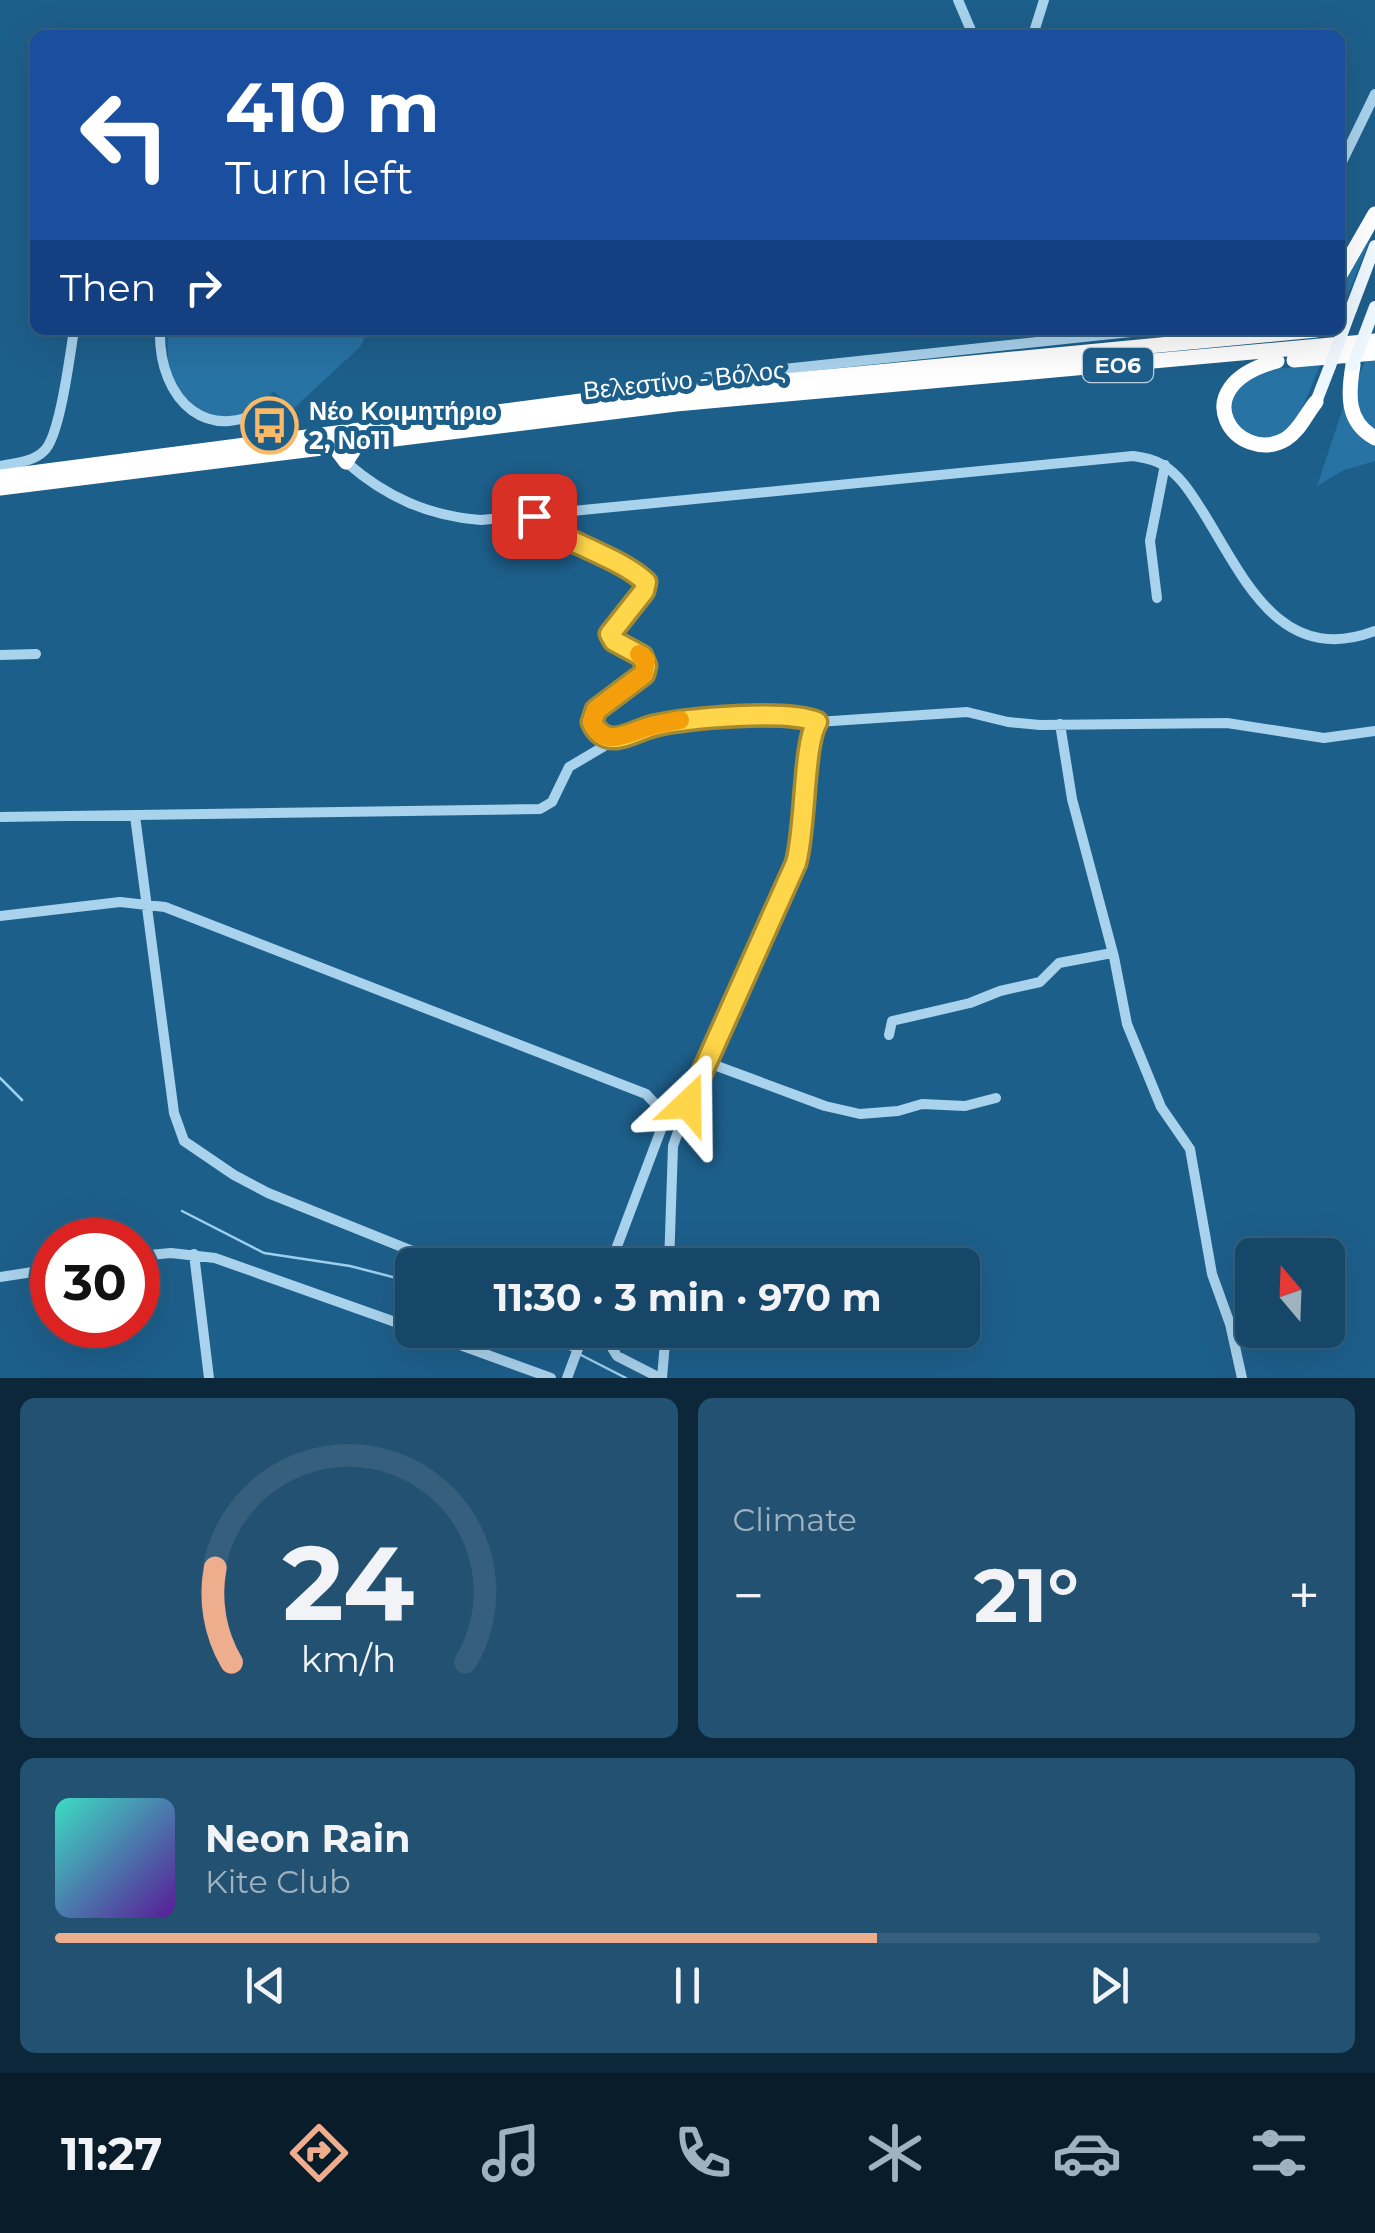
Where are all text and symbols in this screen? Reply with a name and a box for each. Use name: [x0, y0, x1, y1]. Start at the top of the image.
text: 410 m: [225, 64, 440, 150]
icon: left: [60, 70, 190, 200]
text: Turn left: [225, 150, 413, 205]
icon: right: [176, 260, 231, 315]
text: Then: [60, 264, 156, 311]
road number: ΕΟ6: [1083, 348, 1153, 382]
street label: Βελεστίνο - Βόλος: [582, 354, 786, 406]
bus stop icon: Νέο Κοιμητήριο 2, Νο11: [240, 395, 300, 455]
place label: Νέο Κοιμητήριο 2, Νο11: [309, 396, 497, 455]
pin: [492, 474, 577, 559]
icon: arrive: [507, 489, 562, 544]
position arrow: [636, 1052, 740, 1156]
speed limit sign: 30: [30, 1218, 160, 1348]
north arrow: [1235, 1238, 1345, 1348]
map controls: [1235, 1238, 1345, 1348]
text: 11:30 · 3 min · 970 m: [493, 1274, 882, 1321]
text: Climate: [733, 1500, 857, 1539]
text: 24: [283, 1519, 415, 1646]
text: 21°: [974, 1549, 1079, 1641]
text: −: [733, 1562, 764, 1629]
text: +: [1288, 1562, 1320, 1629]
text: km/h: [301, 1637, 396, 1681]
text: Neon Rain: [205, 1815, 410, 1862]
text: Kite Club: [205, 1862, 351, 1901]
icon: previous: [238, 1958, 293, 2013]
icon: pause: [660, 1958, 715, 2013]
icon: next: [1082, 1958, 1137, 2013]
icon: directions: [284, 2118, 354, 2188]
icon: music: [476, 2118, 546, 2188]
icon: phone: [668, 2118, 738, 2188]
icon: climate: [860, 2118, 930, 2188]
icon: car: [1052, 2118, 1122, 2188]
icon: filters: [1244, 2118, 1314, 2188]
text: 11:27: [61, 2126, 162, 2181]

